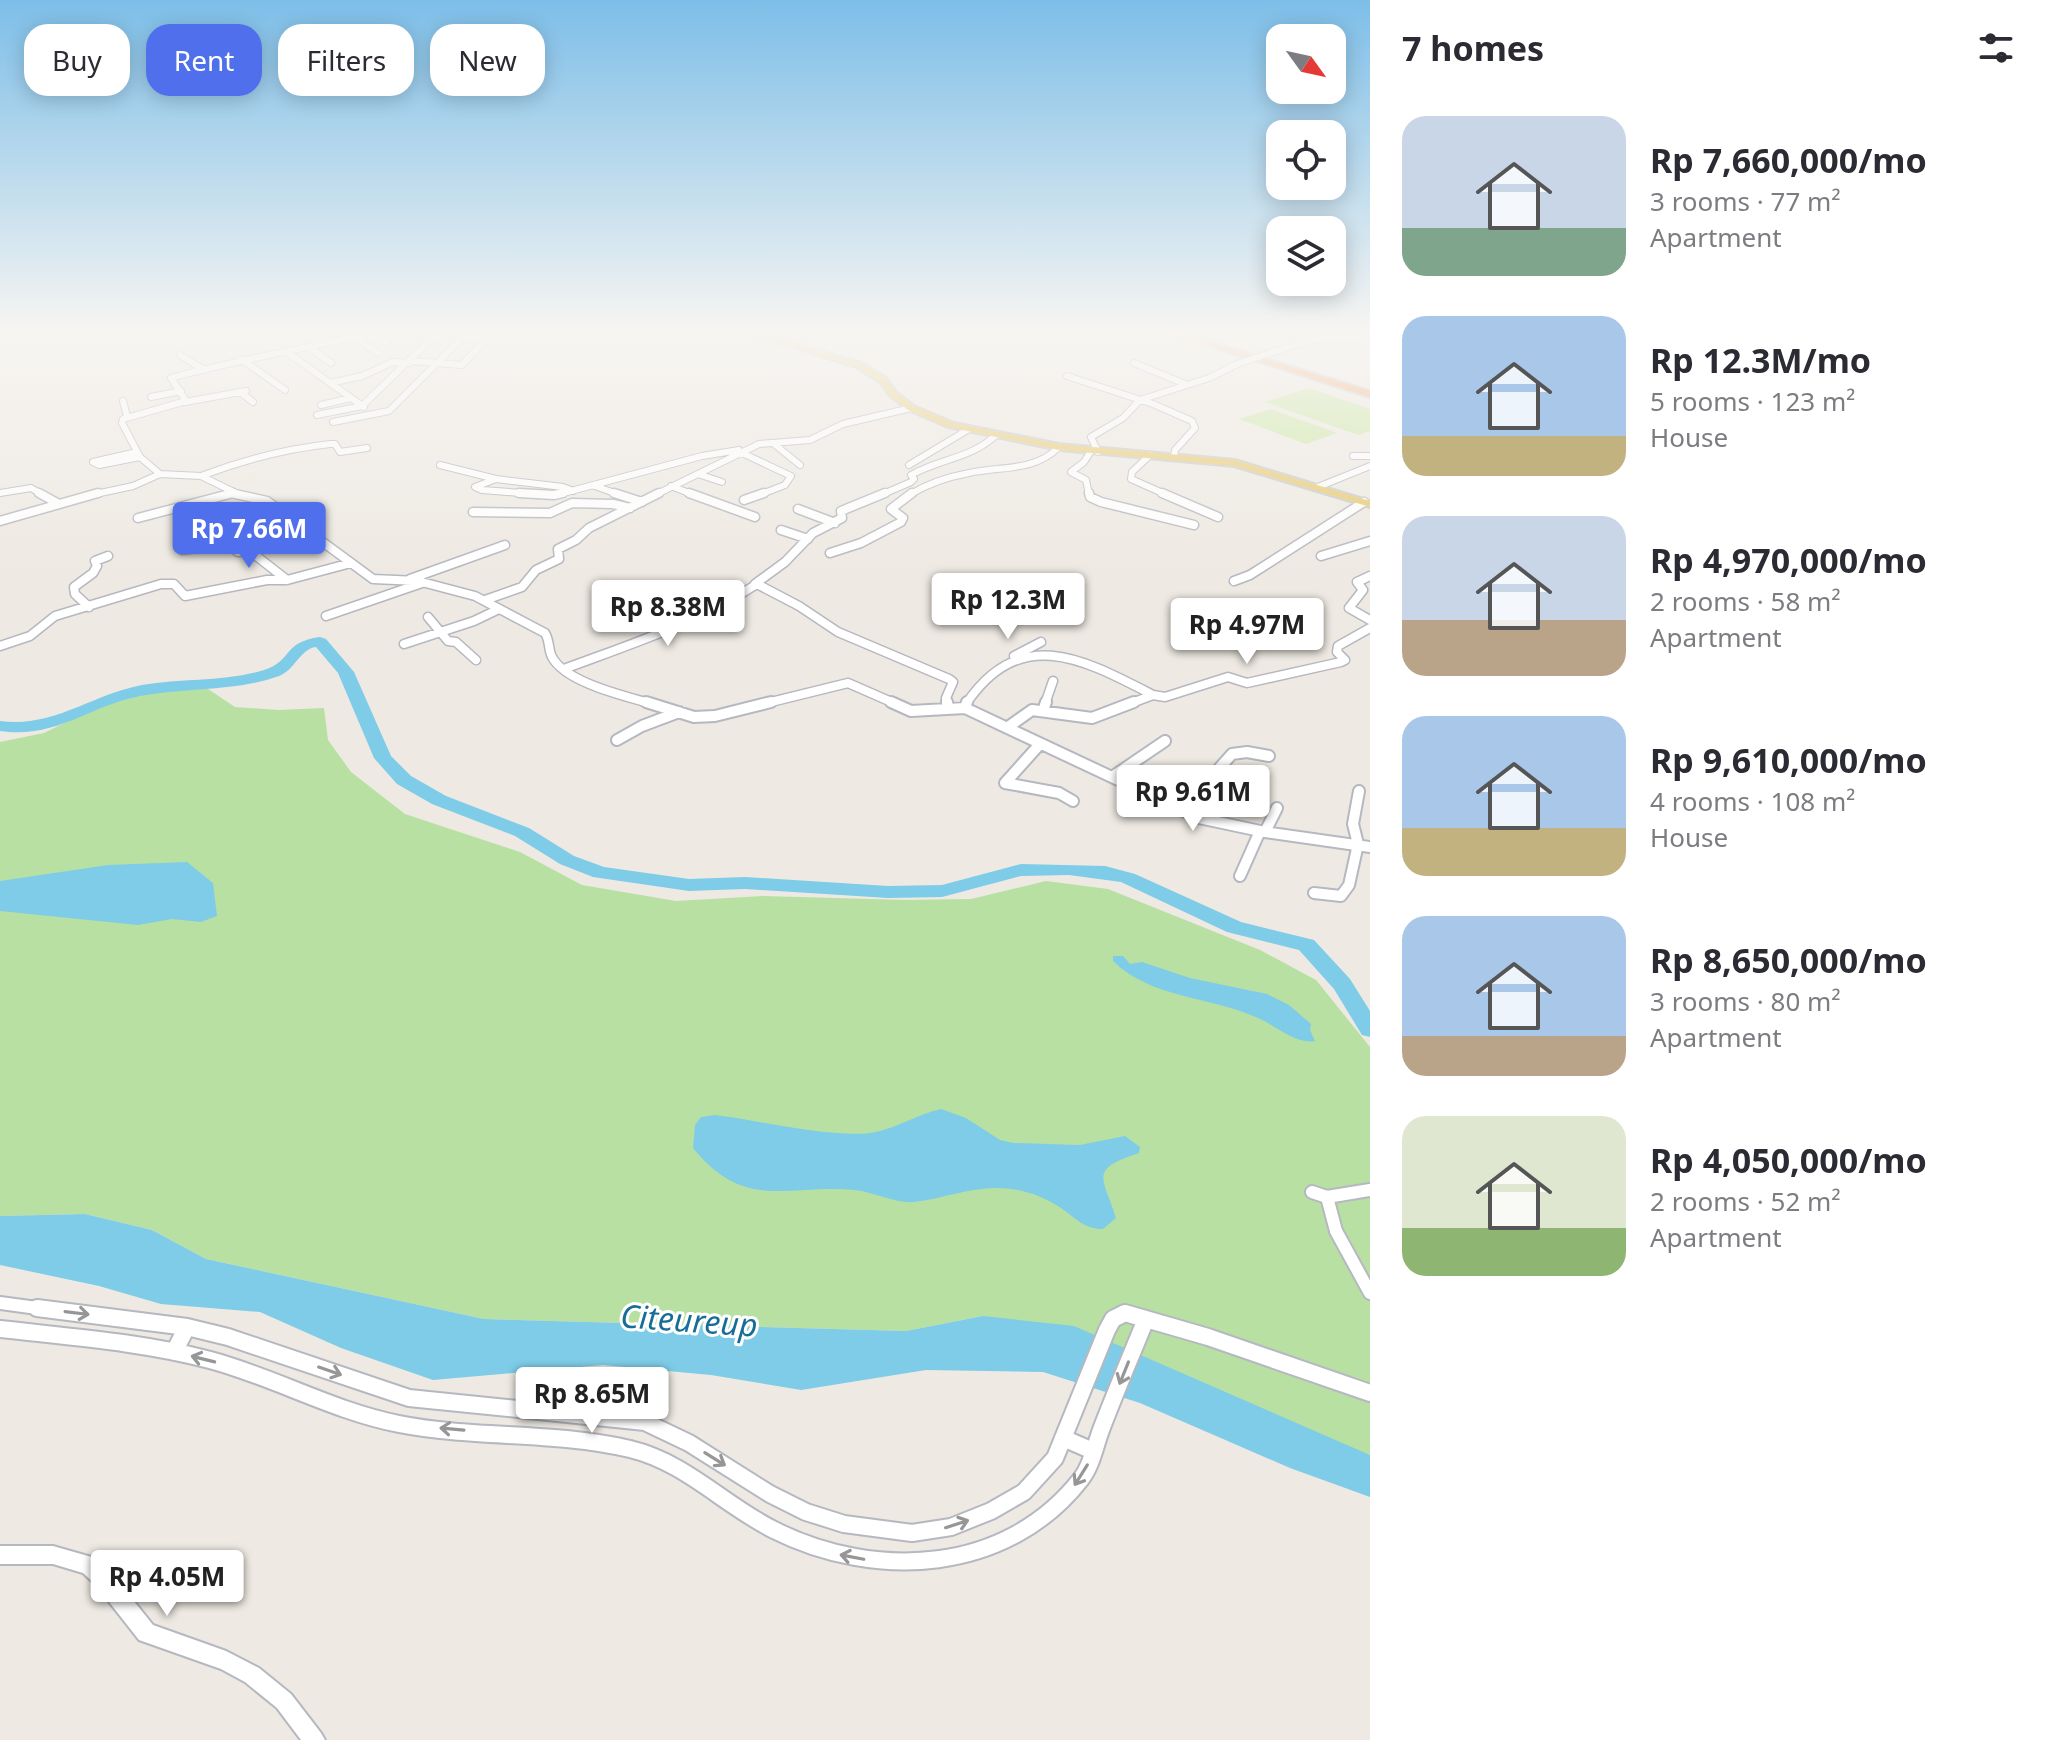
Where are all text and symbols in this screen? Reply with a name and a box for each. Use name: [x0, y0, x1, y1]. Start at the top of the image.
chip: Buy: [24, 24, 130, 96]
chip: Rent: [146, 24, 262, 96]
chip: Filters: [278, 24, 414, 96]
chip: New: [430, 24, 545, 96]
north arrow: [1266, 24, 1346, 104]
map controls: [1266, 24, 1346, 296]
text: 7 homes: [1402, 25, 1544, 71]
icon: filters: [1974, 26, 2018, 70]
button: locate: [1266, 120, 1346, 200]
text: Rp 7,660,000/mo: [1650, 137, 1927, 183]
icon: home: [1466, 148, 1562, 244]
text: 3 rooms · 77 m²: [1650, 183, 1840, 219]
button: layers: [1266, 216, 1346, 296]
text: Apartment: [1650, 219, 1782, 255]
text: Rp 12.3M/mo: [1650, 337, 1871, 383]
icon: home: [1466, 348, 1562, 444]
text: 5 rooms · 123 m²: [1650, 383, 1855, 419]
text: House: [1650, 419, 1728, 455]
pin: Rp 7.66M: [166, 502, 332, 570]
text: Rp 7.66M: [191, 510, 307, 546]
text: Rp 4,970,000/mo: [1650, 537, 1927, 583]
icon: home: [1466, 548, 1562, 644]
pin: Rp 12.3M: [925, 573, 1091, 641]
pin: Rp 8.38M: [585, 580, 751, 648]
text: Rp 12.3M: [950, 581, 1066, 617]
text: 2 rooms · 58 m²: [1650, 583, 1840, 619]
text: Rp 8.38M: [610, 588, 726, 624]
pin: Rp 4.97M: [1164, 598, 1330, 666]
text: Rp 4.97M: [1189, 606, 1305, 642]
text: Apartment: [1650, 619, 1782, 655]
text: Rp 9,610,000/mo: [1650, 737, 1927, 783]
icon: home: [1466, 748, 1562, 844]
pin: Rp 9.61M: [1110, 765, 1276, 833]
text: Rp 9.61M: [1135, 773, 1251, 809]
text: 4 rooms · 108 m²: [1650, 783, 1855, 819]
text: House: [1650, 819, 1728, 855]
text: Rp 8,650,000/mo: [1650, 937, 1927, 983]
icon: home: [1466, 948, 1562, 1044]
text: 3 rooms · 80 m²: [1650, 983, 1840, 1019]
text: Apartment: [1650, 1019, 1782, 1055]
text: Rp 4,050,000/mo: [1650, 1137, 1927, 1183]
icon: home: [1466, 1148, 1562, 1244]
text: 2 rooms · 52 m²: [1650, 1183, 1840, 1219]
text: Apartment: [1650, 1219, 1782, 1255]
water label: Citeureup: [619, 1293, 759, 1346]
one-way arrow: [64, 1306, 89, 1321]
one-way arrow: [190, 1350, 216, 1365]
one-way arrow: [1115, 1360, 1130, 1385]
one-way arrow: [317, 1365, 342, 1380]
pin: Rp 8.65M: [509, 1367, 675, 1435]
text: Rp 8.65M: [534, 1375, 650, 1411]
one-way arrow: [439, 1422, 466, 1437]
one-way arrow: [703, 1452, 726, 1468]
one-way arrow: [1073, 1464, 1089, 1486]
one-way arrow: [944, 1516, 969, 1530]
one-way arrow: [840, 1548, 865, 1563]
pin: Rp 4.05M: [84, 1550, 250, 1618]
text: Rp 4.05M: [109, 1558, 225, 1594]

